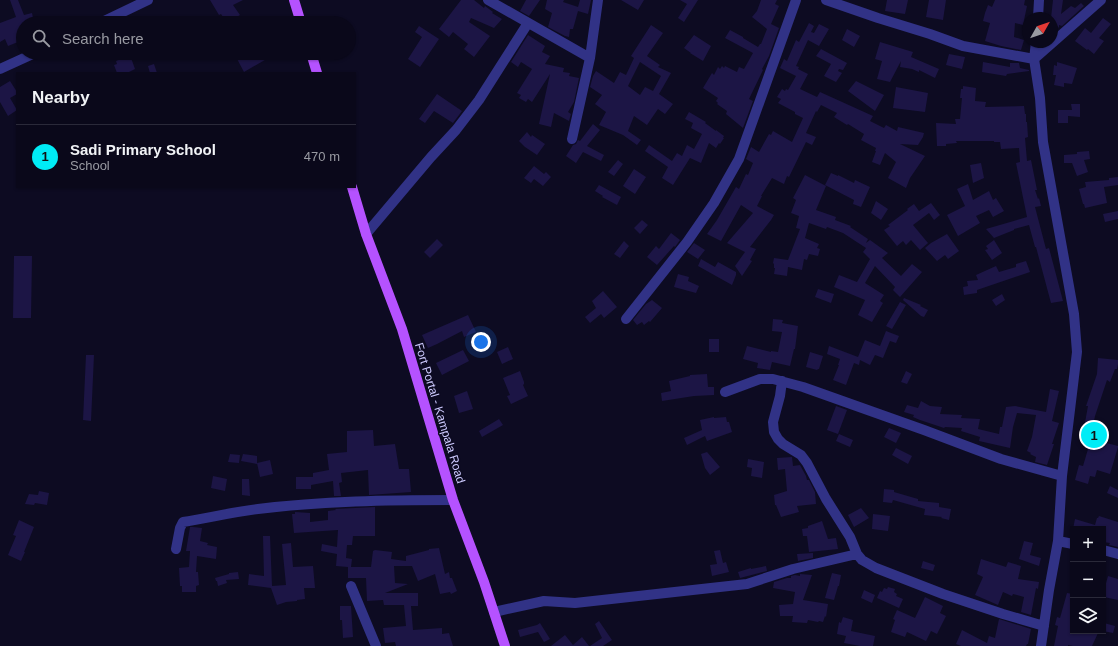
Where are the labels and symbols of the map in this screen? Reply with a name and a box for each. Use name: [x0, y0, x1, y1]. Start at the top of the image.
north arrow: [1022, 12, 1058, 48]
your location: [471, 332, 491, 352]
street label: Fort Portal - Kampala Road: [412, 341, 468, 485]
pin: 1: [1081, 420, 1107, 450]

